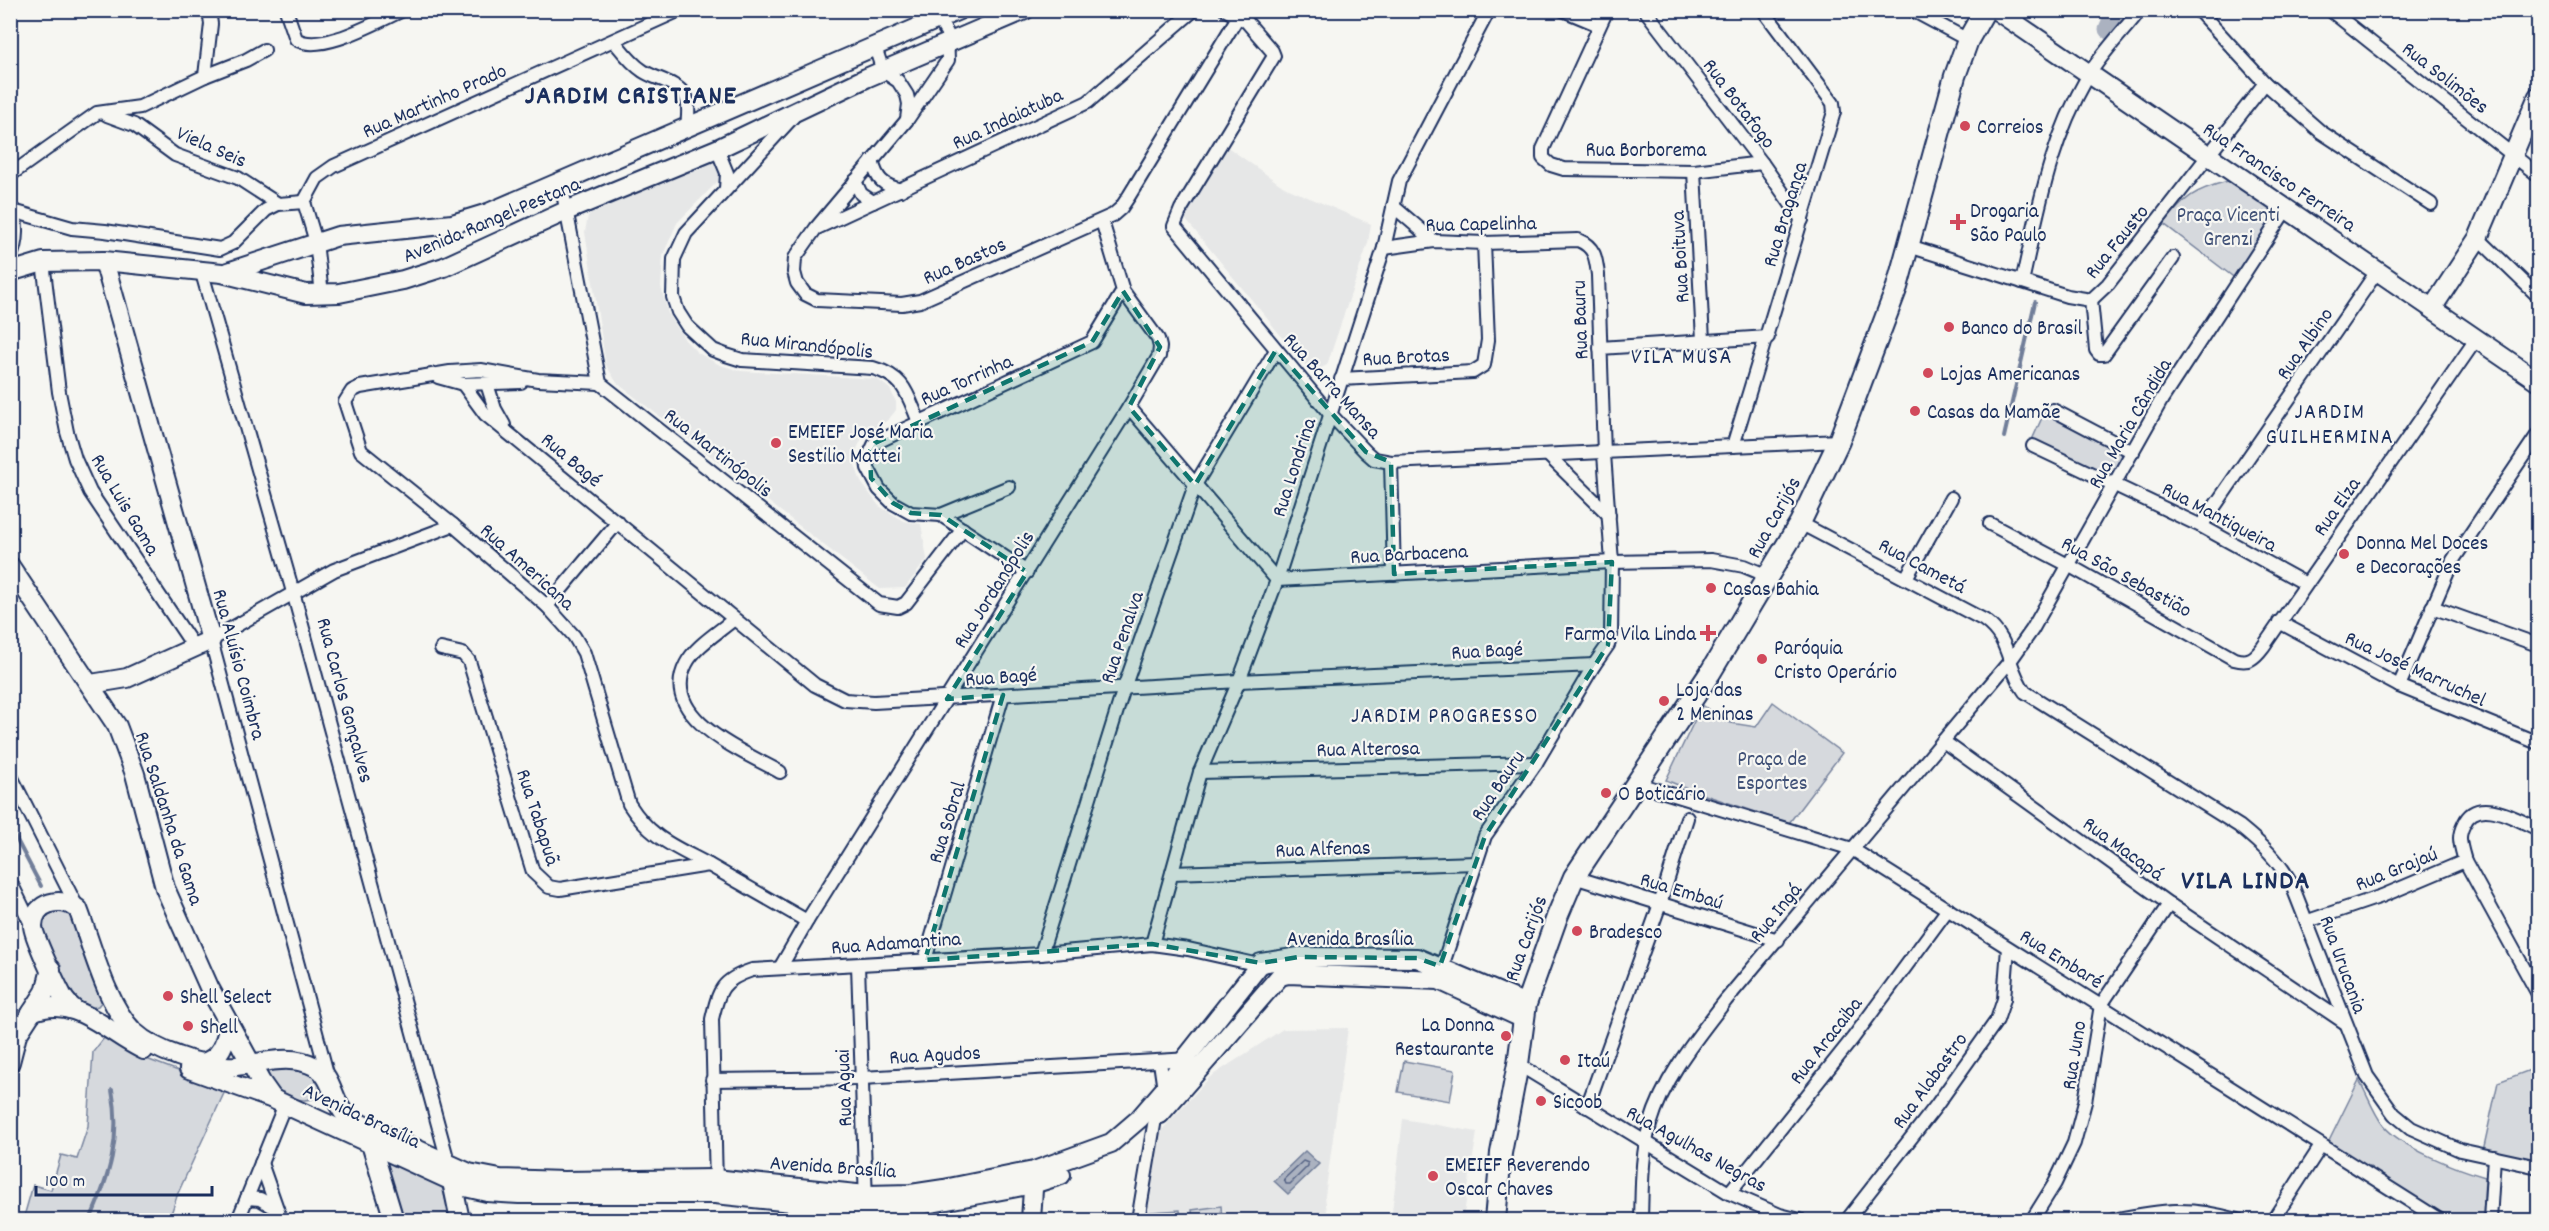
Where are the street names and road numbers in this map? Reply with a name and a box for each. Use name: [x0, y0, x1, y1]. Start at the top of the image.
street label: Rua Solimões: [2394, 36, 2494, 123]
street label: Rua Botafogo: [1694, 53, 1782, 156]
street label: Rua Martinho Prado: [358, 57, 512, 148]
street label: Rua Indaiatuba: [948, 81, 1070, 160]
street label: Rua Francisco Ferreira: [2196, 116, 2362, 242]
street label: Viela Seis: [171, 120, 251, 177]
street label: Rua Borborema: [1586, 137, 1708, 167]
street label: Rua Bragança: [1757, 157, 1817, 271]
street label: Avenida Rangel Pestana: [399, 170, 587, 273]
street label: Rua Fausto: [2079, 199, 2158, 287]
street label: Rua Boituva: [1665, 209, 1699, 304]
street label: Rua Capelinha: [1425, 210, 1538, 242]
street label: Rua Bastos: [919, 231, 1012, 294]
street label: Rua Bauru: [1566, 280, 1598, 360]
street label: Rua Albino: [2271, 302, 2342, 387]
street label: Rua Mirandópolis: [739, 325, 875, 369]
street label: Rua Barra Mansa: [1275, 327, 1388, 448]
street label: Rua Brotas: [1362, 342, 1451, 376]
street label: Rua Torrinha: [916, 348, 1019, 415]
street label: Rua Maria Cândida: [2082, 353, 2182, 495]
street label: Rua Martinópolis: [656, 402, 778, 507]
street label: Rua Londrina: [1266, 413, 1326, 521]
street label: Rua Bagé: [533, 427, 607, 496]
street label: Rua Luis Gama: [81, 449, 166, 563]
street label: Rua Elza: [2307, 471, 2370, 543]
street label: Rua Carijós: [1741, 472, 1810, 565]
street label: Rua Mantiqueira: [2156, 476, 2282, 562]
street label: Rua Americana: [472, 517, 581, 620]
street label: Rua Jordanópolis: [947, 526, 1044, 655]
street label: Rua São Sebastião: [2055, 530, 2196, 627]
street label: Rua Cametá: [1872, 532, 1971, 604]
street label: Rua Barbacena: [1350, 538, 1470, 574]
street label: Rua Aluísio Coimbra: [203, 586, 272, 745]
street label: Rua Penalva: [1094, 587, 1154, 688]
street label: Rua Carlos Gonçalves: [307, 615, 380, 787]
street label: Rua José Marruchel: [2339, 625, 2490, 717]
street label: Rua Bagé: [1450, 636, 1524, 670]
street label: Rua Bagé: [964, 662, 1038, 696]
street label: Rua Saldanha da Gama: [125, 728, 210, 911]
street label: Rua Alterosa: [1316, 735, 1421, 767]
street label: Rua Bauru: [1465, 745, 1534, 828]
street label: Rua Tabapuã: [506, 766, 566, 871]
street label: Rua Sobral: [922, 778, 976, 868]
street label: Rua Macapá: [2075, 811, 2170, 891]
street label: Rua Alfenas: [1275, 834, 1371, 868]
street label: Rua Grajaú: [2351, 841, 2443, 901]
street label: Rua Embaú: [1636, 866, 1727, 920]
street label: Rua Ingá: [1744, 877, 1811, 950]
street label: Rua Carijós: [1498, 892, 1557, 986]
street label: Rua Urucania: [2310, 912, 2373, 1019]
street label: Rua Embaré: [2013, 923, 2108, 998]
street label: Rua Adamantina: [830, 925, 963, 964]
street label: Avenida Brasília: [1287, 926, 1414, 956]
street label: Rua Aracaiba: [1783, 991, 1872, 1092]
street label: Rua Juno: [2056, 1019, 2096, 1092]
street label: Rua Alabastro: [1886, 1027, 1977, 1136]
street label: Rua Agudos: [889, 1040, 982, 1074]
street label: Rua Aguai: [830, 1049, 862, 1127]
street label: Avenida Brasília: [297, 1077, 425, 1159]
street label: Rua Agulhas Negras: [1620, 1099, 1772, 1202]
street label: Avenida Brasília: [769, 1150, 898, 1188]

